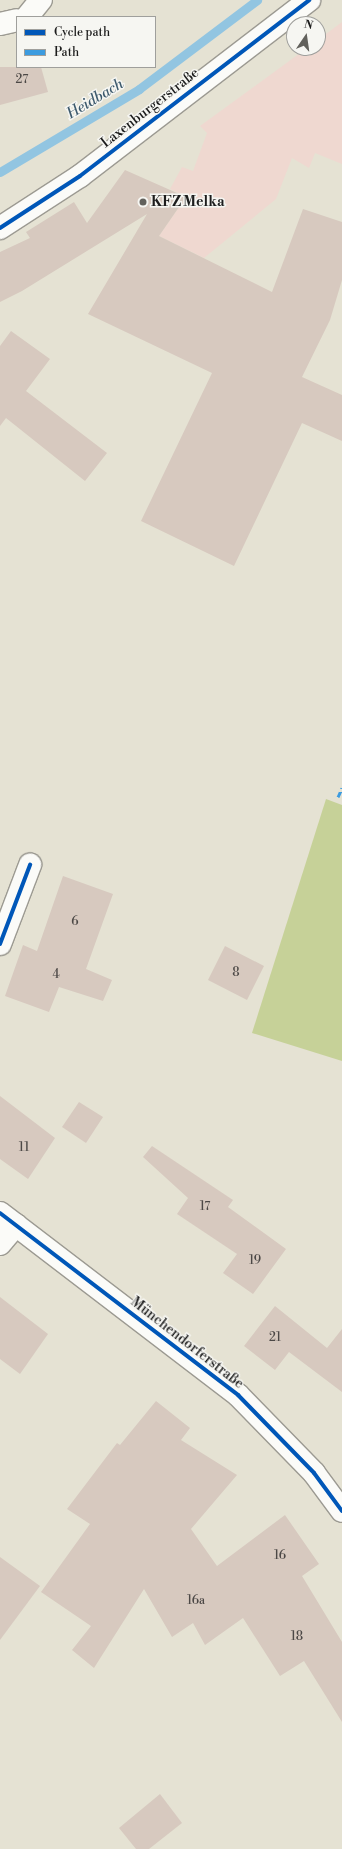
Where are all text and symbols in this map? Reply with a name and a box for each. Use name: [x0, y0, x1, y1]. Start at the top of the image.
legend: [16, 16, 156, 68]
north arrow: [286, 16, 326, 56]
text: N: [303, 17, 314, 33]
text: Cycle path: [54, 25, 110, 40]
text: Path: [54, 45, 79, 60]
street label: Laxenburgerstraße: [98, 64, 202, 152]
house number: 27: [16, 73, 28, 87]
water label: Heidbach: [63, 75, 127, 123]
place label: KFZ Melka: [151, 194, 225, 210]
marker: KFZ Melka: [138, 197, 148, 207]
house number: 6: [71, 915, 79, 929]
house number: 8: [232, 966, 240, 980]
house number: 4: [52, 968, 60, 982]
house number: 11: [19, 1141, 29, 1155]
house number: 17: [200, 1200, 210, 1214]
house number: 19: [249, 1254, 261, 1268]
street label: Münchendorferstraße: [127, 1294, 247, 1392]
house number: 21: [269, 1331, 281, 1345]
house number: 16: [274, 1549, 286, 1563]
house number: 16a: [187, 1594, 205, 1608]
house number: 18: [291, 1630, 303, 1644]

